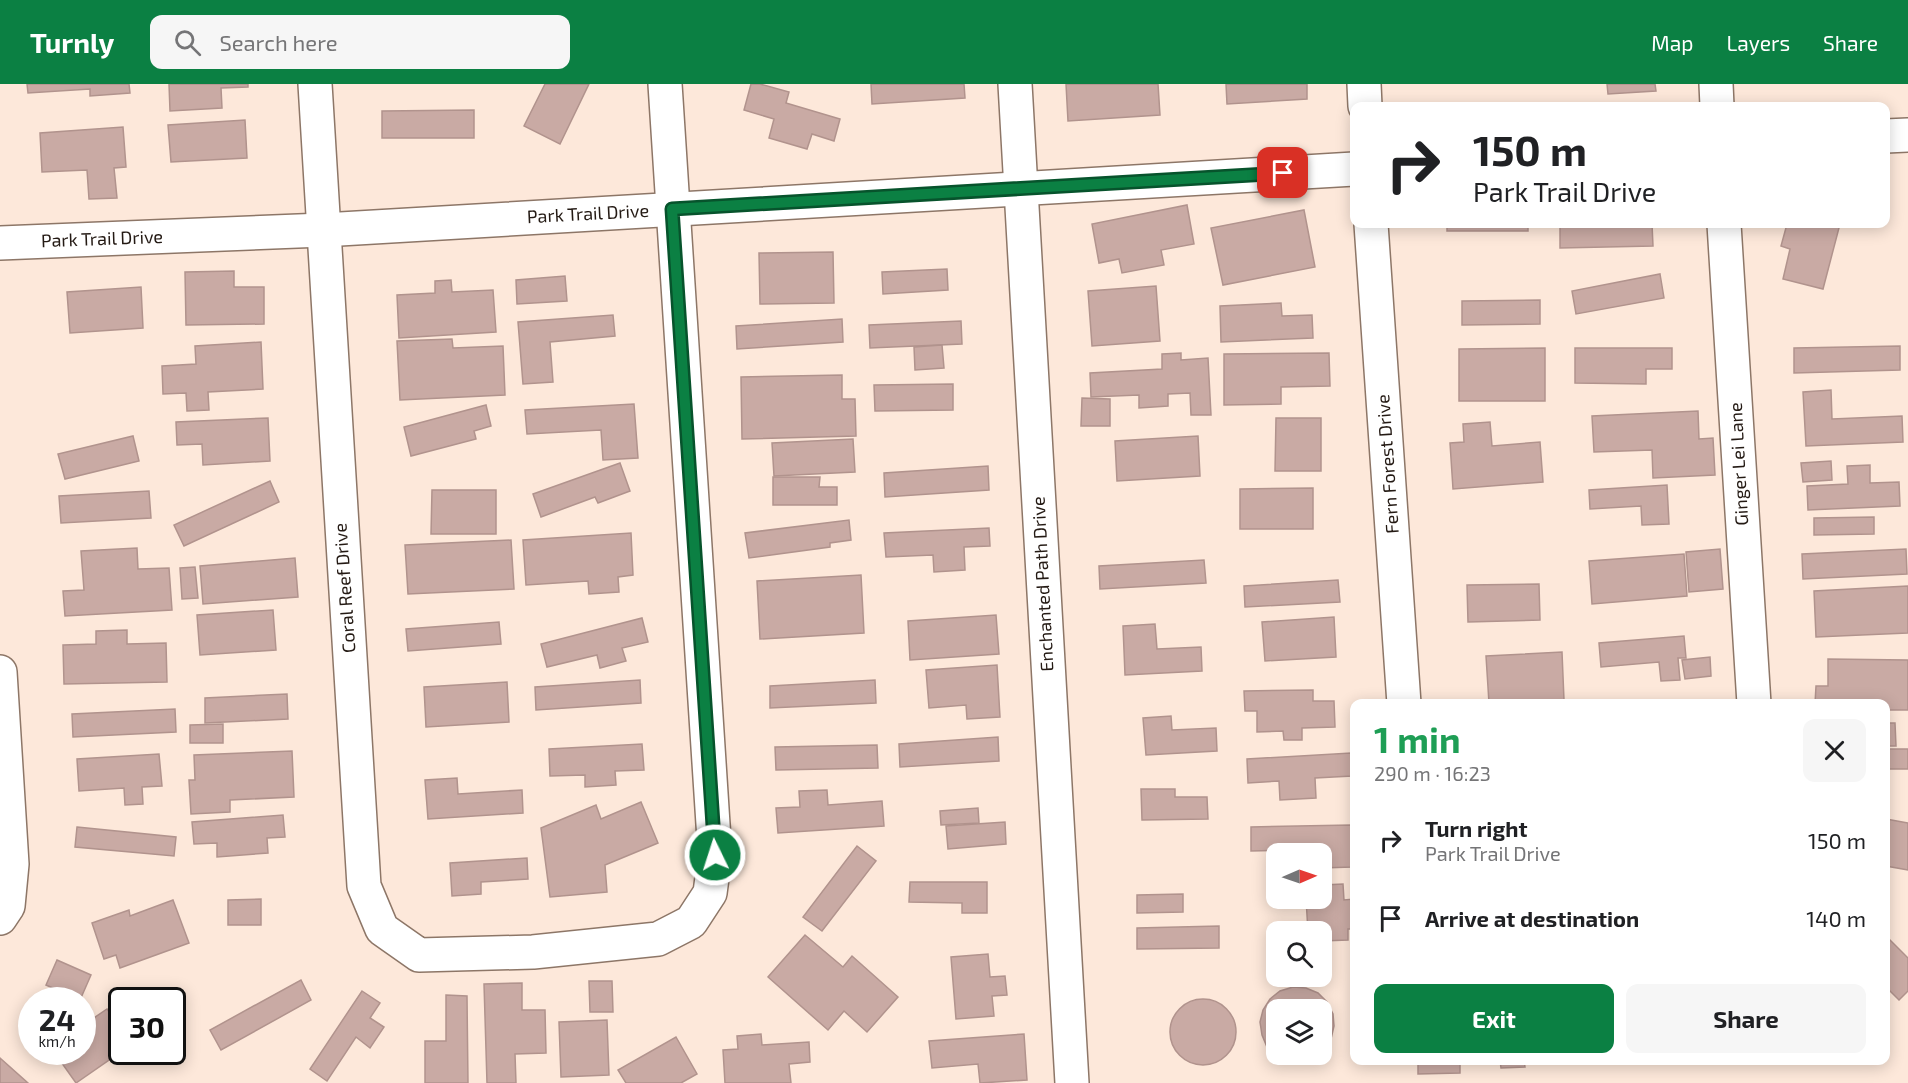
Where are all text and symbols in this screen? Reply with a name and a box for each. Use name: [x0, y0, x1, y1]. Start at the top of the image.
search box: [150, 15, 570, 69]
text: Turnly: [30, 25, 114, 59]
icon: search: [171, 26, 204, 59]
text: Search here: [219, 29, 338, 55]
text: Map: [1651, 30, 1693, 55]
text: Layers: [1726, 30, 1790, 55]
text: Share: [1823, 30, 1878, 55]
text: 150 m: [1473, 124, 1587, 174]
icon: right: [1374, 126, 1452, 204]
pin: [1257, 147, 1308, 198]
icon: arrive: [1266, 156, 1299, 189]
text: Park Trail Drive: [1473, 175, 1656, 207]
street label: Park Trail Drive: [526, 199, 650, 227]
street label: Park Trail Drive: [41, 225, 163, 251]
street label: Fern Forest Drive: [1371, 394, 1403, 535]
street label: Ginger Lei Lane: [1724, 402, 1752, 526]
street label: Enchanted Path Drive: [1026, 496, 1058, 672]
street label: Coral Reef Drive: [328, 522, 360, 654]
text: 1 min: [1374, 717, 1461, 760]
button: close: [1803, 719, 1866, 782]
text: 290 m · 16:23: [1374, 761, 1491, 785]
text: Turn right: [1425, 815, 1527, 841]
position arrow: [683, 823, 747, 887]
icon: right: [1374, 824, 1407, 857]
text: 150 m: [1808, 827, 1866, 853]
text: Park Trail Drive: [1425, 841, 1561, 865]
north arrow: [1266, 843, 1332, 909]
map controls: [1266, 843, 1332, 1065]
icon: arrive: [1374, 902, 1407, 935]
text: Arrive at destination: [1425, 905, 1639, 931]
text: 140 m: [1806, 905, 1866, 931]
button: search: [1266, 921, 1332, 987]
button: Exit: [1374, 984, 1614, 1053]
button: Share: [1626, 984, 1866, 1053]
speed limit sign: 30: [108, 987, 186, 1065]
button: layers: [1266, 999, 1332, 1065]
text: 24: [39, 1001, 75, 1037]
text: km/h: [38, 1032, 76, 1050]

